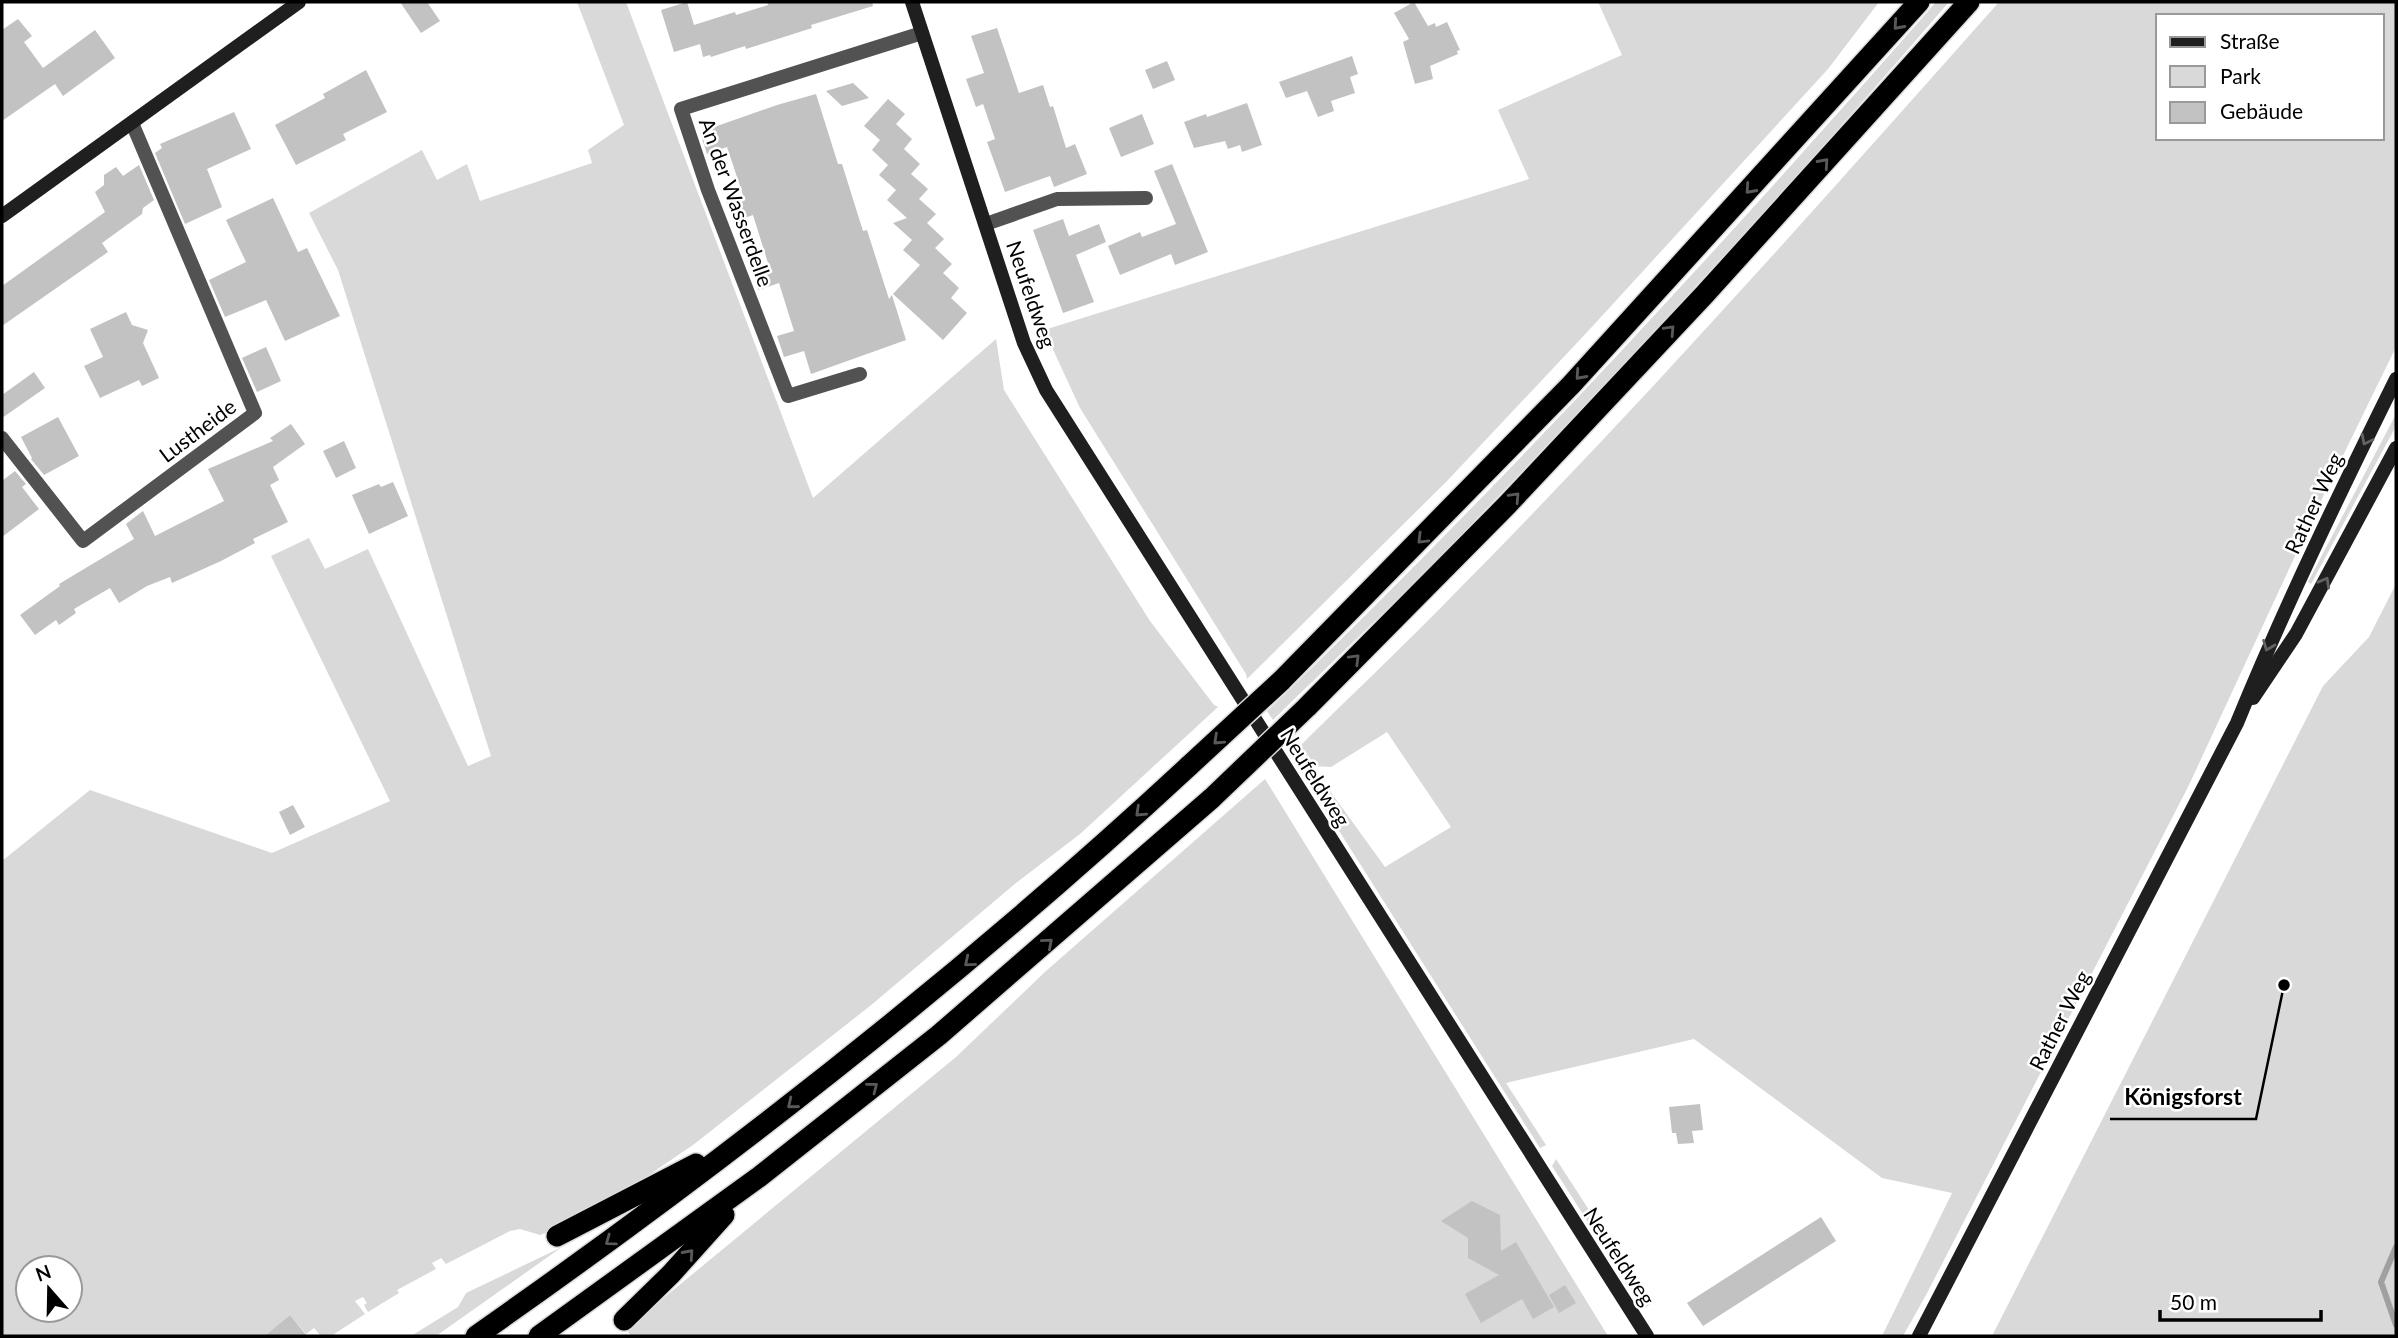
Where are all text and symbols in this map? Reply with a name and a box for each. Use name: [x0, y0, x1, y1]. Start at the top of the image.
legend: [2156, 14, 2384, 140]
one-way arrow: [1894, 17, 1906, 30]
text: Straße: [2220, 28, 2280, 53]
text: Park: [2220, 63, 2261, 88]
text: Gebäude: [2220, 98, 2303, 123]
street label: An der Wasserdelle: [695, 114, 779, 290]
one-way arrow: [1816, 158, 1828, 171]
one-way arrow: [1745, 181, 1758, 194]
street label: Neufeldweg: [1002, 237, 1062, 351]
one-way arrow: [1662, 325, 1675, 338]
one-way arrow: [1576, 367, 1588, 380]
street label: Lustheide: [154, 393, 240, 467]
one-way arrow: [2360, 433, 2374, 445]
street label: Rather Weg: [2279, 448, 2347, 557]
one-way arrow: [1507, 492, 1520, 505]
one-way arrow: [1417, 531, 1430, 544]
one-way arrow: [2317, 577, 2330, 589]
one-way arrow: [2263, 639, 2277, 651]
one-way arrow: [1347, 654, 1360, 667]
street label: Neufeldweg: [1276, 723, 1356, 831]
one-way arrow: [1213, 731, 1226, 744]
one-way arrow: [1135, 803, 1148, 816]
one-way arrow: [1040, 939, 1053, 951]
one-way arrow: [965, 954, 978, 966]
street label: Rather Weg: [2023, 966, 2095, 1074]
callout: Königsforst: [2110, 1075, 2256, 1119]
text: Königsforst: [2124, 1082, 2242, 1110]
one-way arrow: [865, 1083, 877, 1096]
one-way arrow: [787, 1096, 800, 1108]
street label: Neufeldweg: [1579, 1202, 1661, 1310]
one-way arrow: [605, 1232, 618, 1245]
one-way arrow: [681, 1249, 694, 1262]
north arrow: [14, 1254, 84, 1324]
text: N: [32, 1259, 54, 1286]
scale bar: [2160, 1278, 2321, 1322]
text: 50 m: [2170, 1289, 2217, 1314]

